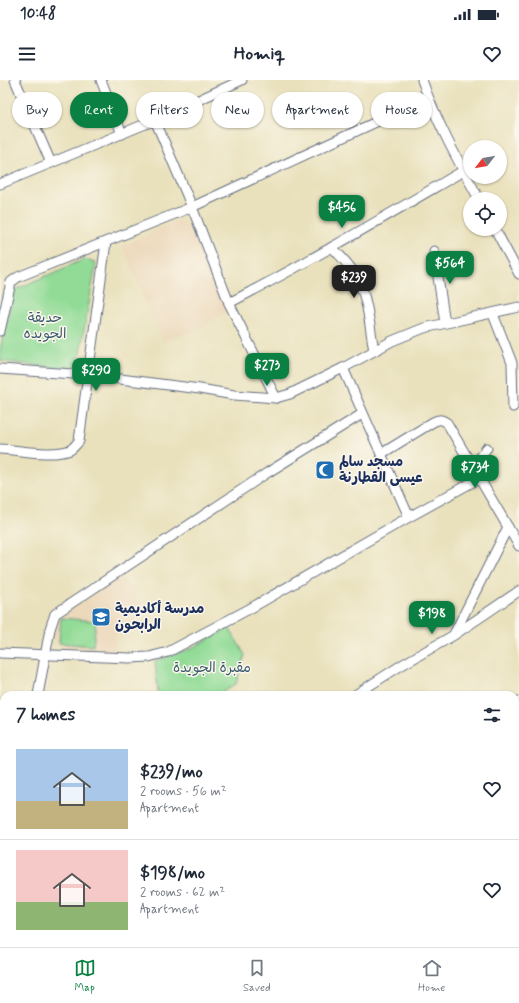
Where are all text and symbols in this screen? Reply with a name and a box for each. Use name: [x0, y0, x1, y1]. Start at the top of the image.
text: 10:48: [20, 4, 56, 24]
text: Homiq: [234, 42, 285, 66]
icon: menu: [16, 43, 38, 65]
icon: heart: [481, 43, 503, 65]
chip: Buy: [12, 92, 62, 128]
chip: Rent: [70, 92, 128, 128]
chip: Filters: [136, 92, 203, 128]
chip: New: [211, 92, 264, 128]
chip: Apartment: [272, 92, 363, 128]
chip: House: [371, 92, 432, 128]
north arrow: [463, 140, 507, 184]
map controls: [463, 140, 507, 236]
button: locate: [463, 192, 507, 236]
pin: $456: [318, 195, 366, 229]
text: $456: [328, 199, 356, 216]
pin: $564: [426, 251, 474, 285]
text: $564: [435, 255, 465, 272]
pin: $239: [330, 265, 378, 299]
text: $239: [341, 269, 367, 286]
park label: حديقة الجويده: [24, 309, 66, 343]
pin: $273: [243, 353, 291, 387]
text: $273: [254, 357, 280, 374]
pin: $290: [72, 358, 120, 392]
text: $290: [81, 362, 111, 379]
place label: مسجد سالم عيسى القطارنة: [339, 453, 423, 487]
pin: $734: [451, 455, 499, 489]
mosque icon: مسجد سالم عيسى القطارنة: [314, 459, 336, 481]
text: $734: [461, 459, 489, 476]
place label: مدرسة أكاديمية الرابحون: [115, 599, 204, 634]
pin: $198: [408, 601, 456, 635]
text: $198: [418, 605, 446, 622]
school or university icon: مدرسة أكاديمية الرابحون: [90, 606, 112, 628]
park label: مقبرة الجويدة: [173, 659, 251, 677]
text: 7 homes: [16, 704, 75, 726]
icon: filters: [481, 704, 503, 726]
text: $239/mo: [140, 761, 203, 783]
icon: home: [48, 765, 96, 813]
icon: heart: [481, 778, 503, 800]
text: 2 rooms · 56 m²: [140, 783, 227, 800]
text: Apartment: [140, 800, 199, 817]
text: $198/mo: [140, 862, 205, 884]
icon: home: [48, 866, 96, 914]
icon: heart: [481, 879, 503, 901]
text: 2 rooms · 62 m²: [140, 884, 225, 901]
text: Apartment: [140, 901, 199, 918]
tab: Map: [74, 957, 96, 995]
tab: Saved: [243, 957, 271, 995]
tab: Home: [418, 957, 445, 995]

